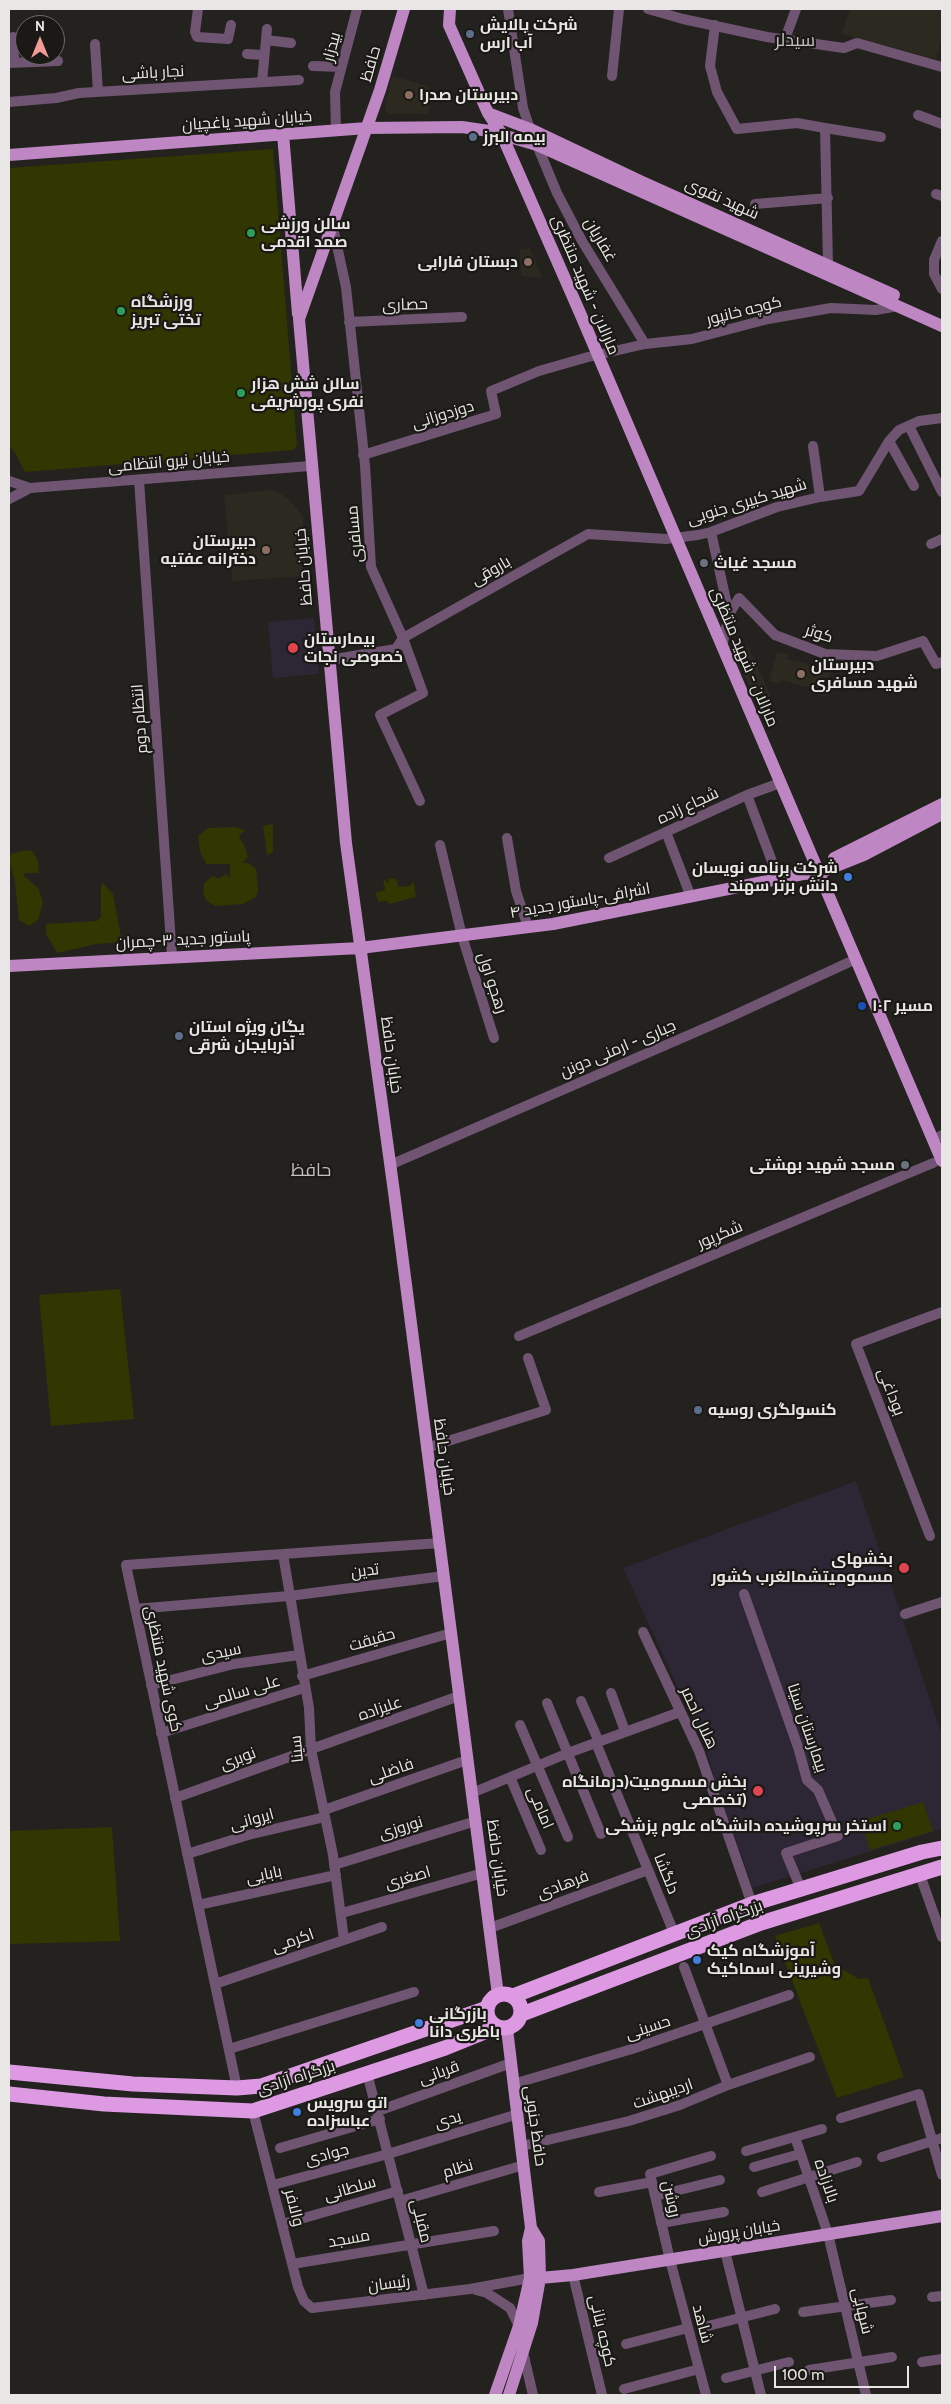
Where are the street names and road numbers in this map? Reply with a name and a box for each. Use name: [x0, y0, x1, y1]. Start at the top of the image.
street label: بیدزار: [319, 30, 345, 64]
street label: حافظ: [357, 44, 385, 84]
street label: نجار باشی: [121, 62, 185, 84]
street label: خیابان شهید یاغچیان: [181, 107, 313, 135]
street label: شهید نقوی: [682, 174, 762, 224]
street label: مارالان - شهید منتظری: [547, 212, 623, 358]
street label: غفاریان: [580, 214, 620, 266]
street label: کوچه خانپور: [704, 292, 784, 330]
street label: حصاری: [382, 295, 428, 315]
street label: دوزدوزانی: [410, 396, 476, 434]
street label: خیابان نیرو انتظامی: [107, 447, 231, 477]
street label: شهید کبیری جنوبی: [685, 475, 809, 529]
street label: مسافری: [343, 504, 367, 564]
street label: خیابان حافظ: [291, 528, 317, 606]
street label: باروقی: [468, 552, 514, 590]
street label: مارالان - شهید منتظری: [706, 584, 782, 730]
street label: کوثر: [803, 621, 835, 647]
street label: انتظام دوم: [128, 683, 152, 755]
street label: شجاع زاده: [654, 783, 722, 829]
street label: اشرافی-پاستور جدید ۴: [508, 879, 652, 923]
street label: پاستور جدید ۳-چمران: [115, 927, 251, 953]
street label: رهجو اول: [473, 950, 511, 1016]
street label: خیابان حافظ: [376, 1015, 406, 1095]
street label: جباری - ارمنی دونن: [557, 1016, 679, 1082]
street label: شکرپور: [694, 1217, 746, 1253]
street label: بوداغی: [873, 1366, 909, 1418]
street label: خیابان حافظ: [429, 1417, 459, 1497]
street label: تدین: [350, 1560, 380, 1582]
street label: کوی شهید منتظری: [140, 1604, 186, 1734]
street label: حقیقت: [347, 1624, 397, 1656]
street label: سیدی: [199, 1639, 243, 1667]
street label: علی سالمی: [201, 1671, 283, 1713]
street label: بیمارستان سینا: [783, 1681, 831, 1775]
street label: هلال احمر: [676, 1684, 722, 1752]
street label: علیزاده: [355, 1693, 405, 1725]
street label: سینا: [286, 1734, 308, 1764]
street label: نوبری: [217, 1743, 259, 1775]
street label: فاضلی: [366, 1754, 416, 1788]
street label: امامی: [523, 1784, 557, 1832]
street label: ایروانی: [228, 1805, 276, 1835]
street label: نوروزی: [377, 1812, 425, 1844]
street label: خیابان حافظ: [482, 1818, 512, 1898]
street label: دلگشا: [649, 1851, 683, 1897]
street label: بابایی: [244, 1862, 284, 1888]
street label: اصغری: [383, 1862, 433, 1894]
street label: فرهادی: [534, 1866, 592, 1904]
street label: بزرگراه آزادی: [683, 1896, 765, 1942]
street label: اکرمی: [269, 1925, 317, 1957]
street label: حسینی: [623, 2012, 673, 2044]
street label: بزرگراه آزادی: [255, 2056, 337, 2100]
street label: قربانی: [416, 2057, 462, 2089]
street label: اردیبهشت: [630, 2075, 696, 2113]
street label: حافظ جنوبی: [520, 2085, 550, 2167]
street label: یدی: [432, 2107, 464, 2133]
street label: جوادی: [303, 2140, 351, 2170]
street label: نظام: [440, 2156, 476, 2182]
street label: بالازاده: [810, 2157, 842, 2205]
street label: سلطانی: [322, 2172, 378, 2206]
street label: روشن: [657, 2179, 685, 2219]
street label: والافر: [280, 2187, 308, 2229]
street label: مقبلی: [406, 2197, 436, 2245]
street label: خیابان پرورش: [697, 2216, 781, 2248]
street label: مسجد: [327, 2226, 371, 2252]
street label: رئیسان: [367, 2272, 411, 2296]
street label: شهابی: [847, 2286, 877, 2336]
street label: کوچه بنانی: [584, 2293, 620, 2369]
street label: شاهد: [688, 2303, 716, 2345]

